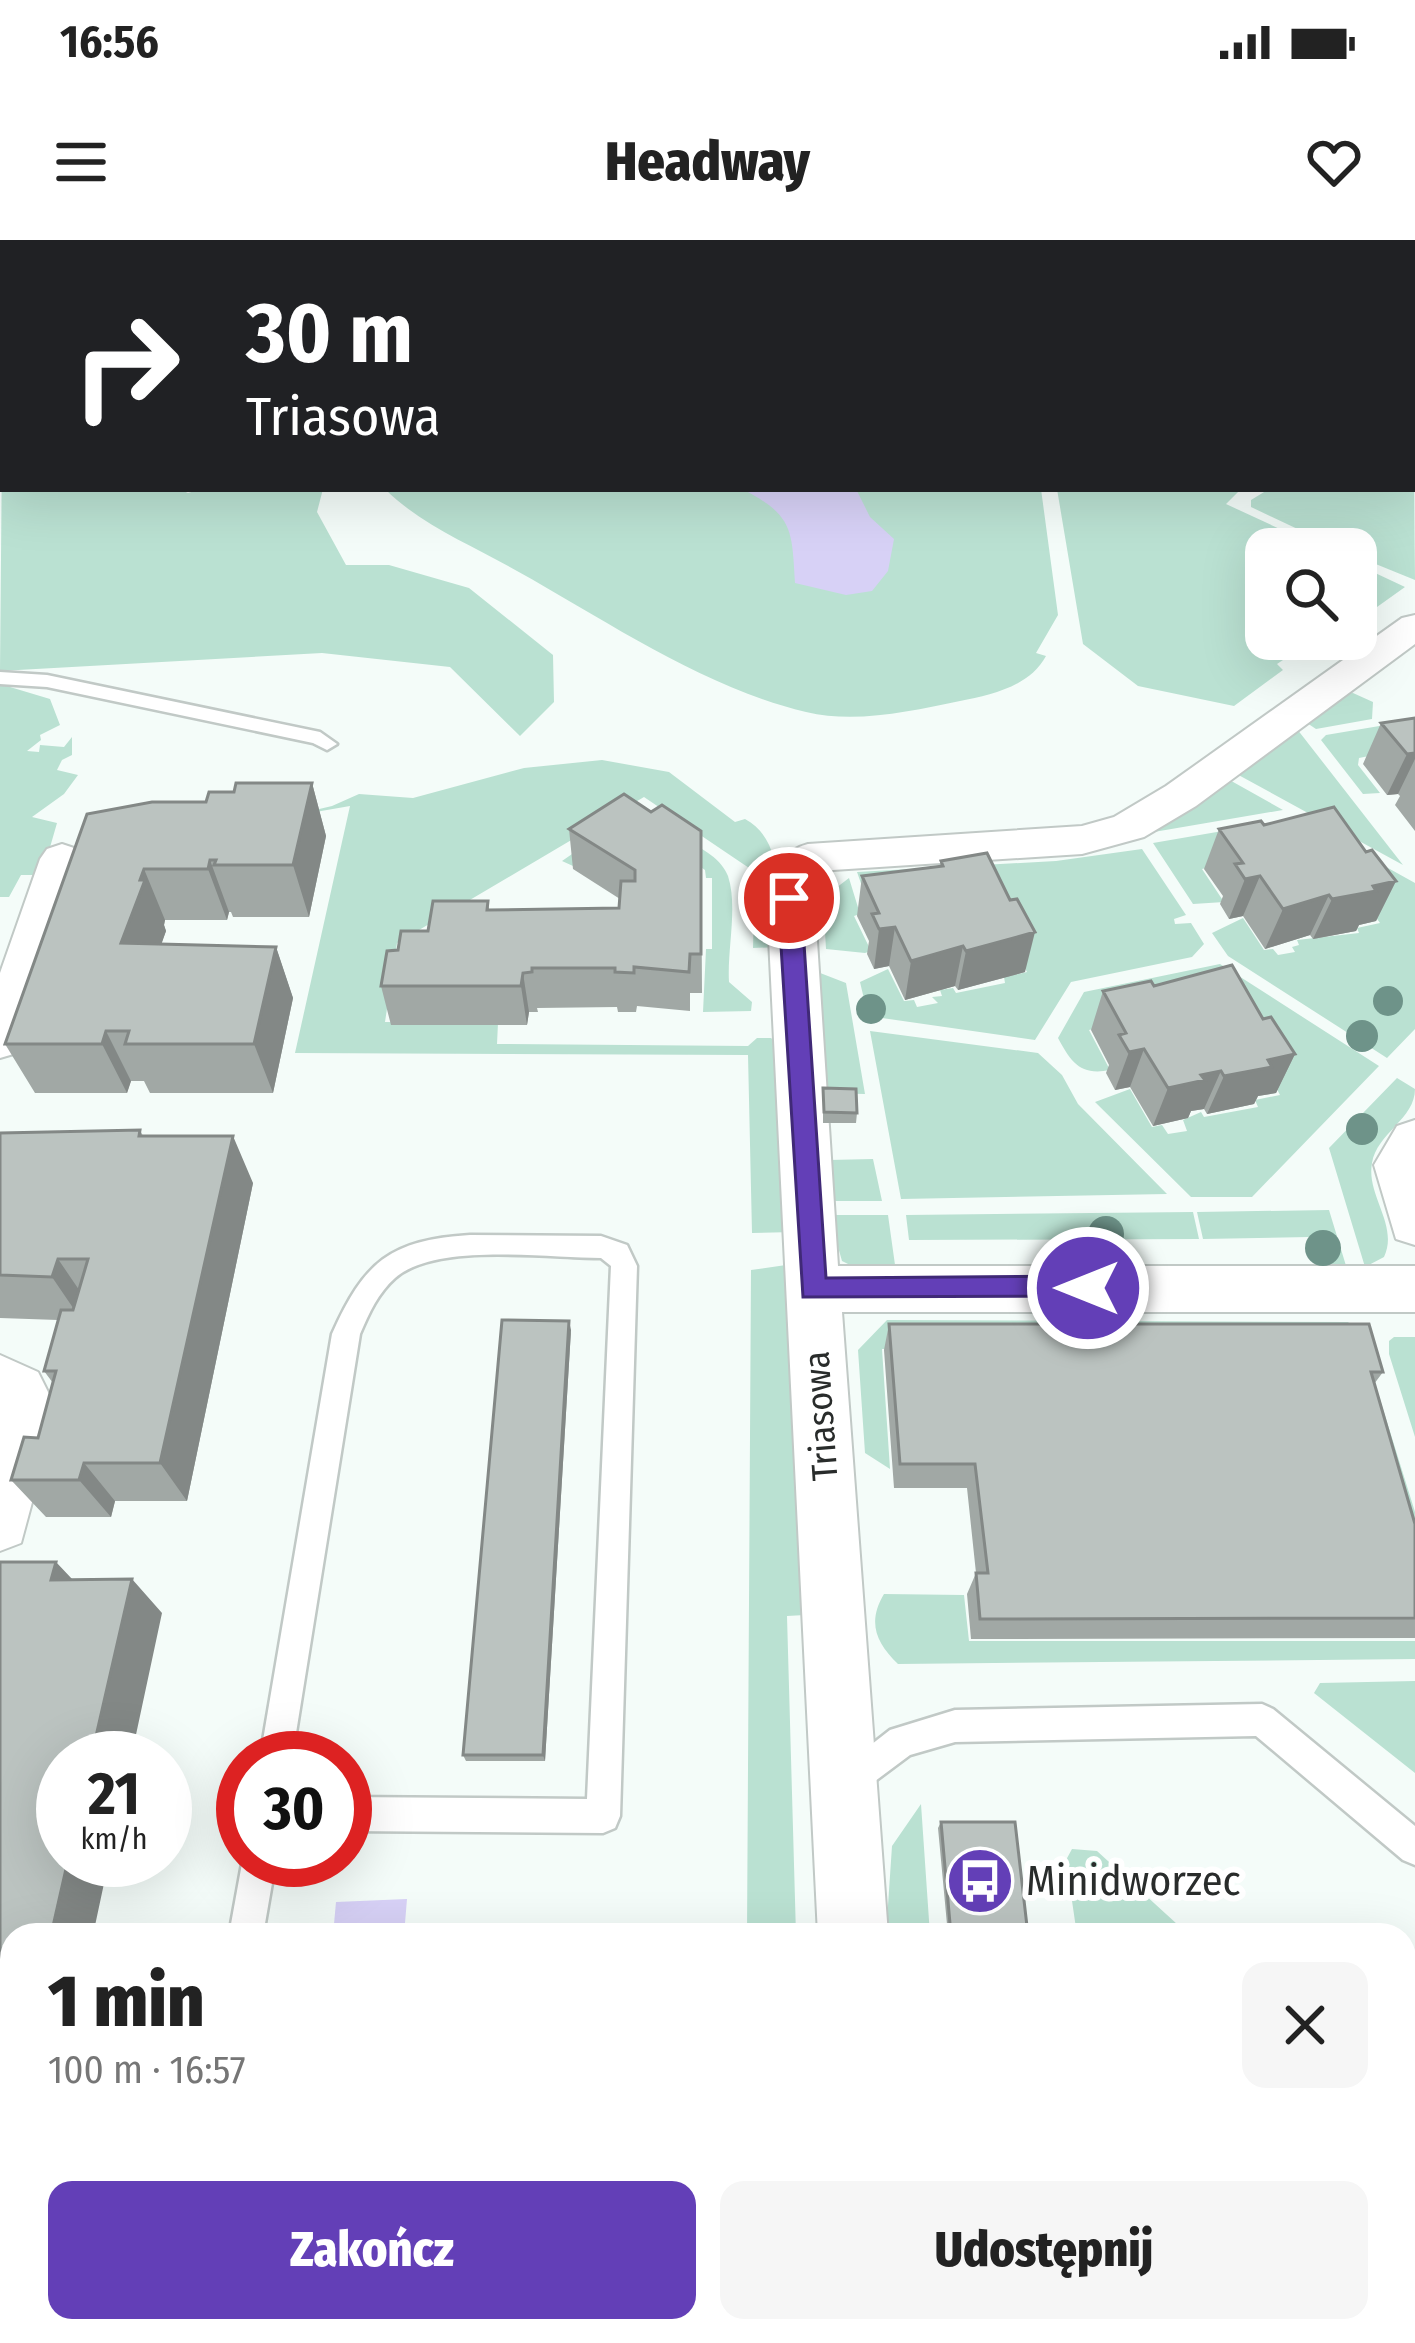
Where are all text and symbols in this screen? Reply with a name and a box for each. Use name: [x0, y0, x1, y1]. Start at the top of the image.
text: 16:56: [60, 15, 159, 69]
icon: menu: [48, 129, 114, 195]
icon: heart: [1301, 129, 1367, 195]
text: Headway: [605, 130, 810, 194]
text: 30 m: [246, 283, 413, 384]
icon: right: [48, 288, 204, 444]
text: Triasowa: [246, 385, 441, 449]
map controls: [1245, 528, 1377, 660]
button: search: [1245, 528, 1377, 660]
pin: [738, 847, 840, 949]
icon: arrive: [756, 865, 822, 931]
position arrow: [1025, 1225, 1151, 1351]
street label: Triasowa: [795, 1350, 847, 1482]
speed limit sign: 30: [216, 1731, 372, 1887]
text: 21: [88, 1758, 140, 1830]
text: km/h: [81, 1821, 147, 1857]
bus stop icon: Minidworzec: [945, 1846, 1015, 1916]
place label: Minidworzec: [1026, 1856, 1241, 1906]
text: 1 min: [48, 1959, 205, 2045]
button: close: [1242, 1962, 1368, 2088]
text: 100 m · 16:57: [48, 2047, 245, 2093]
button: Zakończ: [48, 2181, 696, 2319]
button: Udostępnij: [720, 2181, 1368, 2319]

